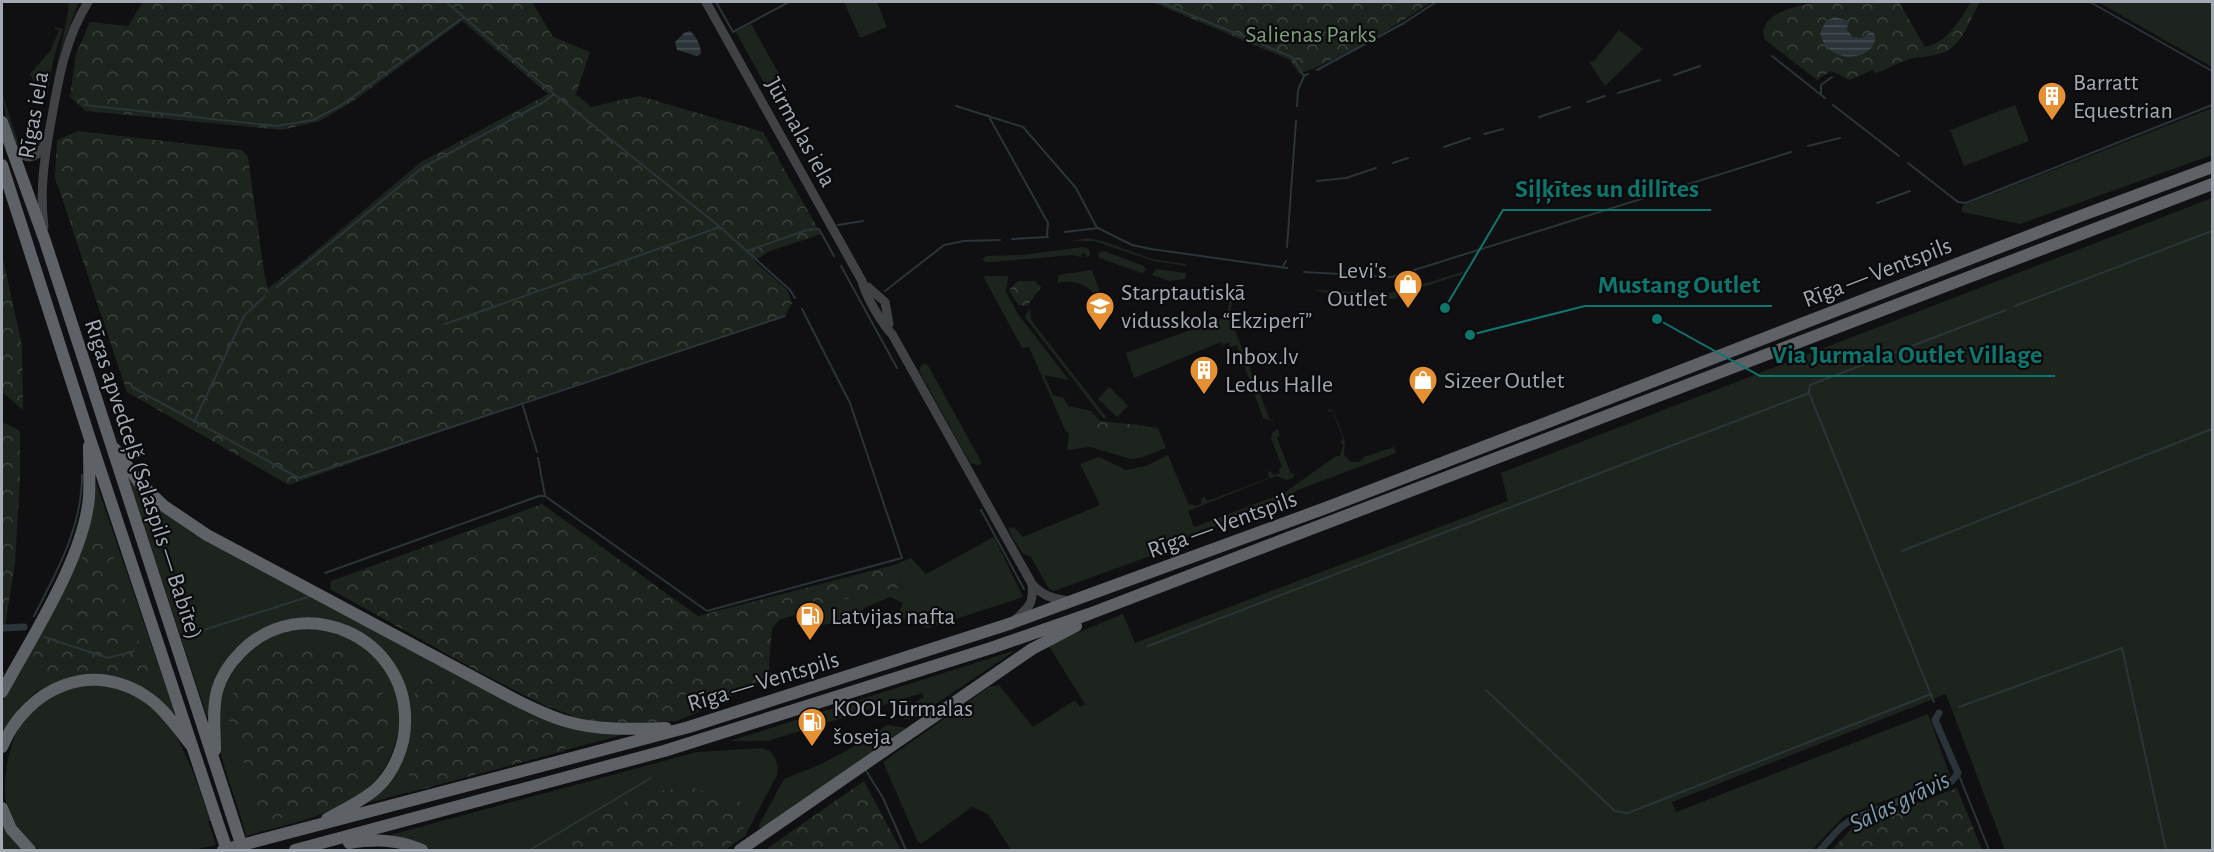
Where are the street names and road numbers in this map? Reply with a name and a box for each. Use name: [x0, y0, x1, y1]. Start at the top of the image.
street label: Rīgas iela: [14, 70, 53, 161]
street label: Jūrmalas iela: [760, 74, 840, 191]
street label: Rīga — Ventspils: [1800, 234, 1955, 312]
street label: Rīgas apvedceļš (Salaspils — Babīte): [79, 316, 206, 643]
street label: Rīga — Ventspils: [1144, 487, 1300, 563]
street label: Rīga — Ventspils: [685, 648, 842, 716]

